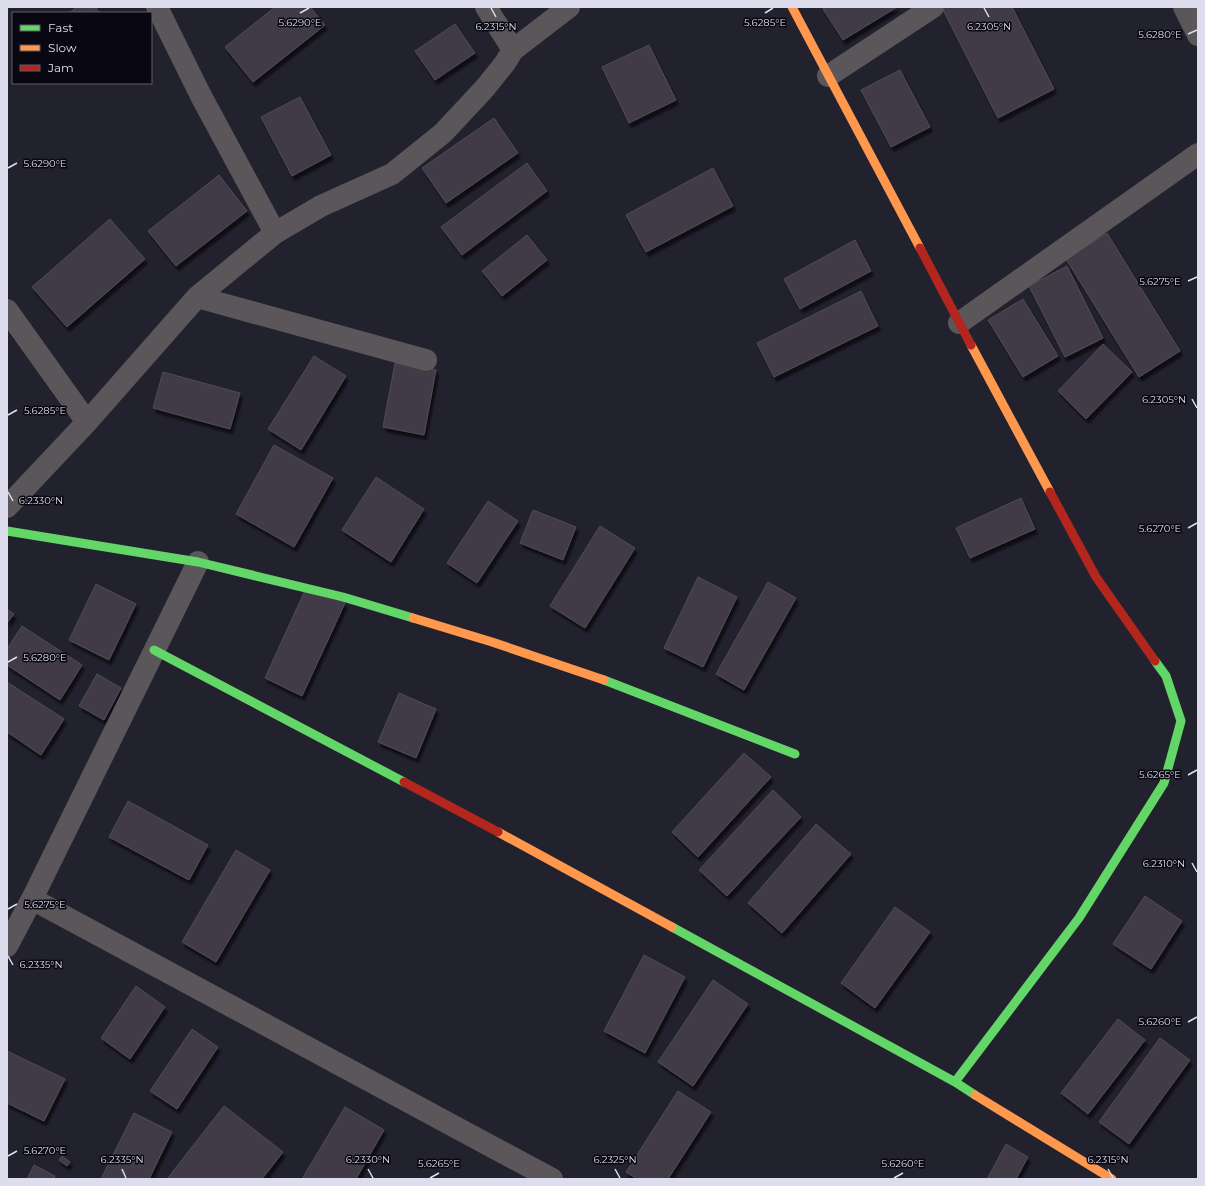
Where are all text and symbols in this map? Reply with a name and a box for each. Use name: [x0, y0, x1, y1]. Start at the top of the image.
legend: [12, 12, 152, 84]
text: 5.6290°E: [278, 16, 322, 29]
text: 5.6285°E: [744, 16, 786, 29]
text: Fast: [48, 20, 73, 35]
text: 6.2315°N: [475, 20, 517, 33]
text: 6.2305°N: [967, 20, 1011, 33]
text: 5.6280°E: [1138, 28, 1182, 41]
text: Slow: [48, 40, 77, 55]
text: Jam: [47, 60, 74, 75]
text: 5.6290°E: [23, 157, 67, 170]
text: 5.6275°E: [1139, 275, 1181, 288]
text: 6.2305°N: [1142, 393, 1186, 406]
text: 5.6285°E: [24, 404, 66, 417]
text: 6.2330°N: [19, 494, 63, 507]
text: 5.6270°E: [1139, 522, 1182, 535]
text: 5.6280°E: [23, 651, 67, 664]
text: 5.6265°E: [1139, 768, 1181, 781]
text: 6.2310°N: [1143, 857, 1185, 870]
text: 5.6275°E: [24, 898, 66, 911]
text: 6.2335°N: [19, 958, 63, 971]
text: 5.6260°E: [1138, 1015, 1182, 1028]
text: 5.6270°E: [24, 1144, 67, 1157]
text: 6.2335°N: [100, 1153, 144, 1166]
text: 6.2330°N: [346, 1153, 390, 1166]
text: 6.2325°N: [593, 1153, 637, 1166]
text: 6.2315°N: [1087, 1153, 1129, 1166]
text: 5.6265°E: [418, 1157, 460, 1170]
text: 5.6260°E: [881, 1157, 925, 1170]

